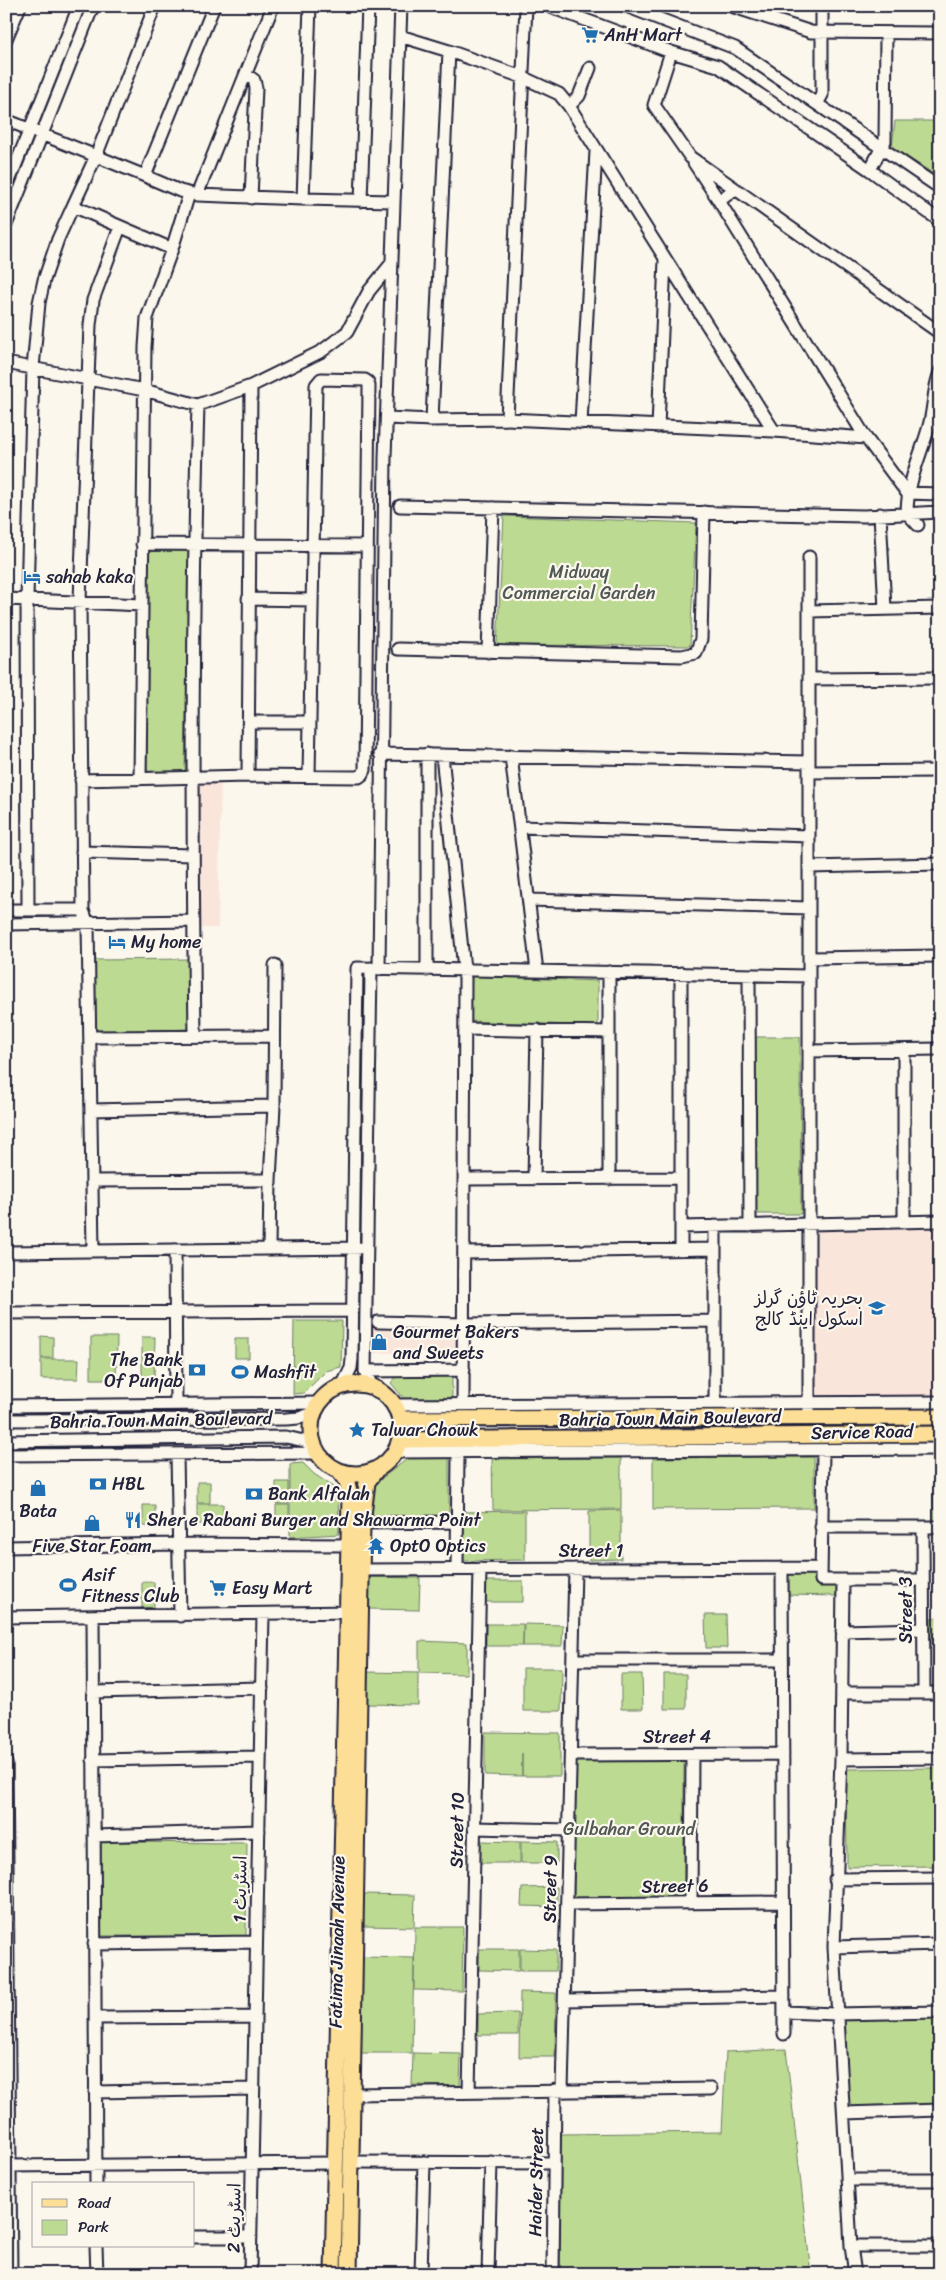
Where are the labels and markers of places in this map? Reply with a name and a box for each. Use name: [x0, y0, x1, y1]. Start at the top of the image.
place label: AnH Mart: [603, 19, 683, 51]
supermarket icon: AnH Mart: [580, 25, 600, 45]
place label: sahab kaka: [45, 561, 133, 593]
hotel icon: sahab kaka: [22, 567, 42, 587]
place label: My home: [131, 926, 201, 958]
hotel icon: My home: [107, 932, 127, 952]
place label: بحریہ ٹاؤن گرلز اسکول اینڈ کالج: [753, 1282, 863, 1335]
school or university icon: بحریہ ٹاؤن گرلز اسکول اینڈ کالج: [867, 1298, 887, 1318]
place label: Gourmet Bakers and Sweets: [393, 1316, 519, 1369]
shop icon: Gourmet Bakers and Sweets: [369, 1332, 389, 1352]
place label: The Bank Of Punjab: [104, 1344, 183, 1397]
place label: Mashfit: [254, 1356, 317, 1388]
bank icon: The Bank Of Punjab: [187, 1360, 207, 1380]
sports icon: Mashfit: [230, 1362, 250, 1382]
place label: Talwar Chowk: [371, 1414, 479, 1446]
place icon: Talwar Chowk: [347, 1420, 367, 1440]
place label: HBL: [112, 1468, 145, 1500]
bank icon: HBL: [88, 1474, 108, 1494]
shop icon: Bata: [28, 1478, 48, 1498]
place label: Bank Alfalah: [268, 1478, 370, 1510]
bank icon: Bank Alfalah: [244, 1484, 264, 1504]
place label: Bata: [19, 1495, 58, 1527]
place label: Sher e Rabani Burger and Shawarma Point: [147, 1504, 481, 1536]
restaurant icon: Sher e Rabani Burger and Shawarma Point: [123, 1510, 143, 1530]
shop icon: Five Star Foam: [82, 1513, 102, 1533]
place label: Five Star Foam: [32, 1530, 152, 1562]
place label: OptO Optics: [390, 1530, 486, 1562]
temple icon: OptO Optics: [366, 1536, 386, 1556]
place label: Asif Fitness Club: [81, 1559, 180, 1612]
place label: Easy Mart: [232, 1572, 312, 1604]
sports icon: Asif Fitness Club: [58, 1575, 78, 1595]
supermarket icon: Easy Mart: [208, 1578, 228, 1598]

